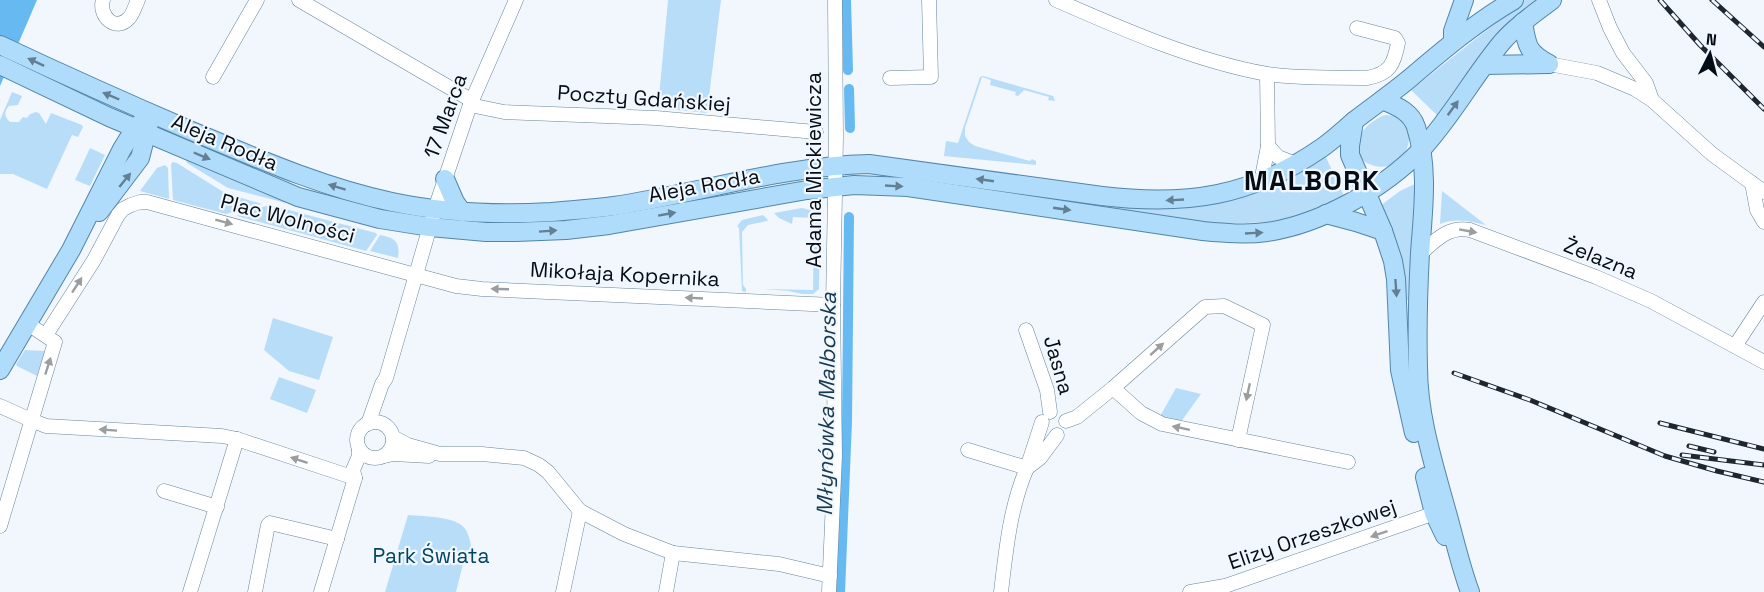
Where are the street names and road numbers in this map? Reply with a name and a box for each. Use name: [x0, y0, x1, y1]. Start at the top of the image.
street label: 17 Marca: [417, 70, 473, 162]
street label: Adama Mickiewicza: [800, 72, 827, 268]
street label: Poczty Gdańskiej: [556, 78, 732, 118]
street label: Aleja Rodła: [168, 107, 282, 177]
street label: Aleja Rodła: [646, 162, 762, 208]
street label: Plac Wolności: [218, 187, 358, 249]
street label: Żelazna: [1560, 231, 1642, 285]
street label: Mikołaja Kopernika: [529, 256, 721, 292]
street label: Jasna: [1038, 332, 1080, 398]
street label: Elizy Orzeszkowej: [1224, 493, 1400, 575]

